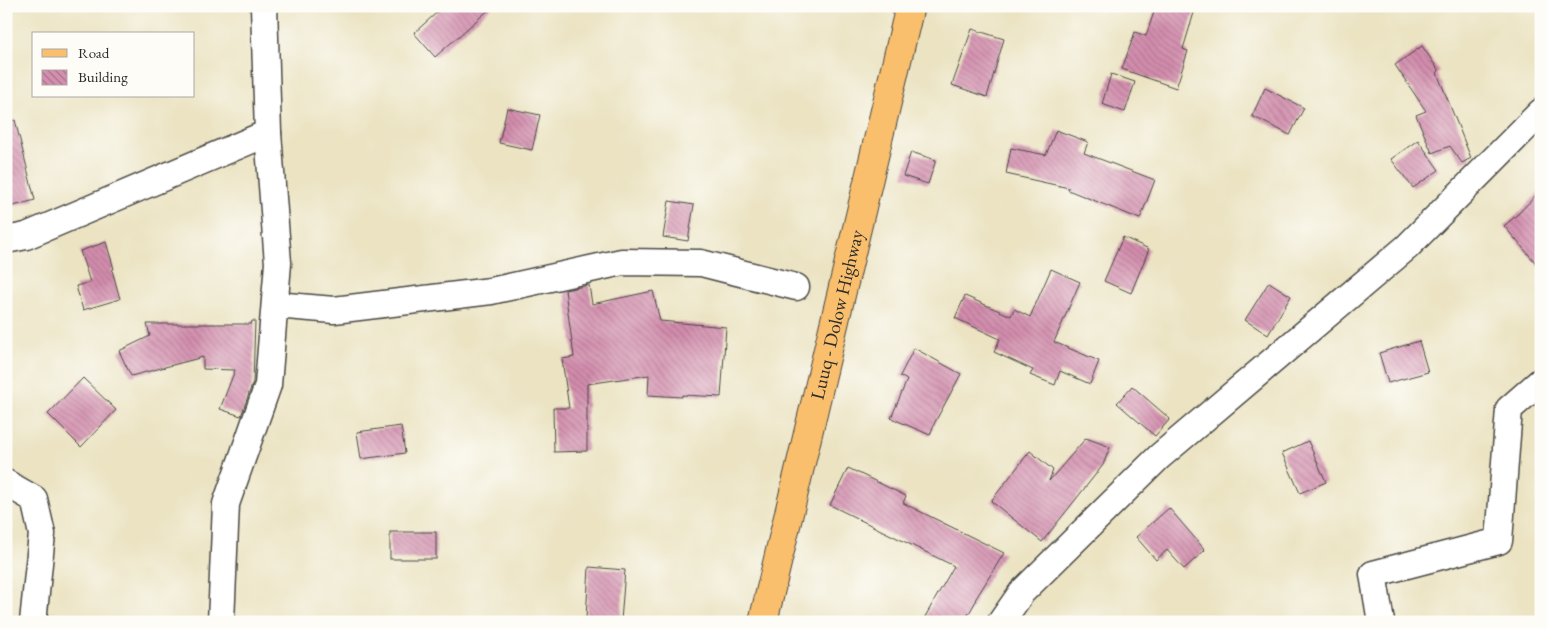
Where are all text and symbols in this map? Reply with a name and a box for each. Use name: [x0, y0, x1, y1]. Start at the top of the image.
legend: [32, 32, 195, 98]
text: Road: [78, 43, 110, 62]
text: Building: [78, 67, 128, 86]
street label: Luuq - Dolow Highway: [804, 226, 869, 402]

